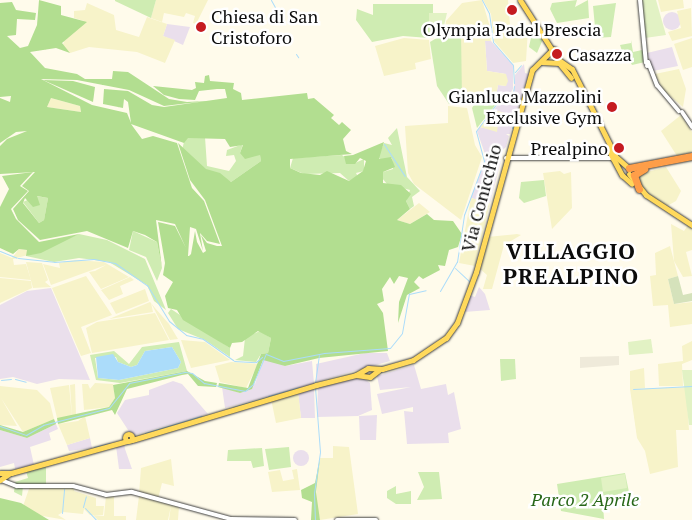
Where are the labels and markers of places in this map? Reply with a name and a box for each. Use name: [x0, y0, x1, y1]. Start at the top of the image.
marker: Olympia Padel Brescia: [506, 4, 518, 16]
place label: Chiesa di San Cristoforo: [211, 6, 318, 48]
place label: Olympia Padel Brescia: [423, 18, 601, 40]
marker: Chiesa di San Cristoforo: [195, 21, 207, 33]
place label: Casazza: [568, 43, 632, 65]
marker: Casazza: [550, 47, 564, 61]
place label: Gianluca Mazzolini Exclusive Gym: [448, 86, 602, 128]
marker: Gianluca Mazzolini Exclusive Gym: [606, 101, 618, 113]
place label: Prealpino: [531, 137, 608, 159]
marker: Prealpino: [612, 141, 626, 155]

